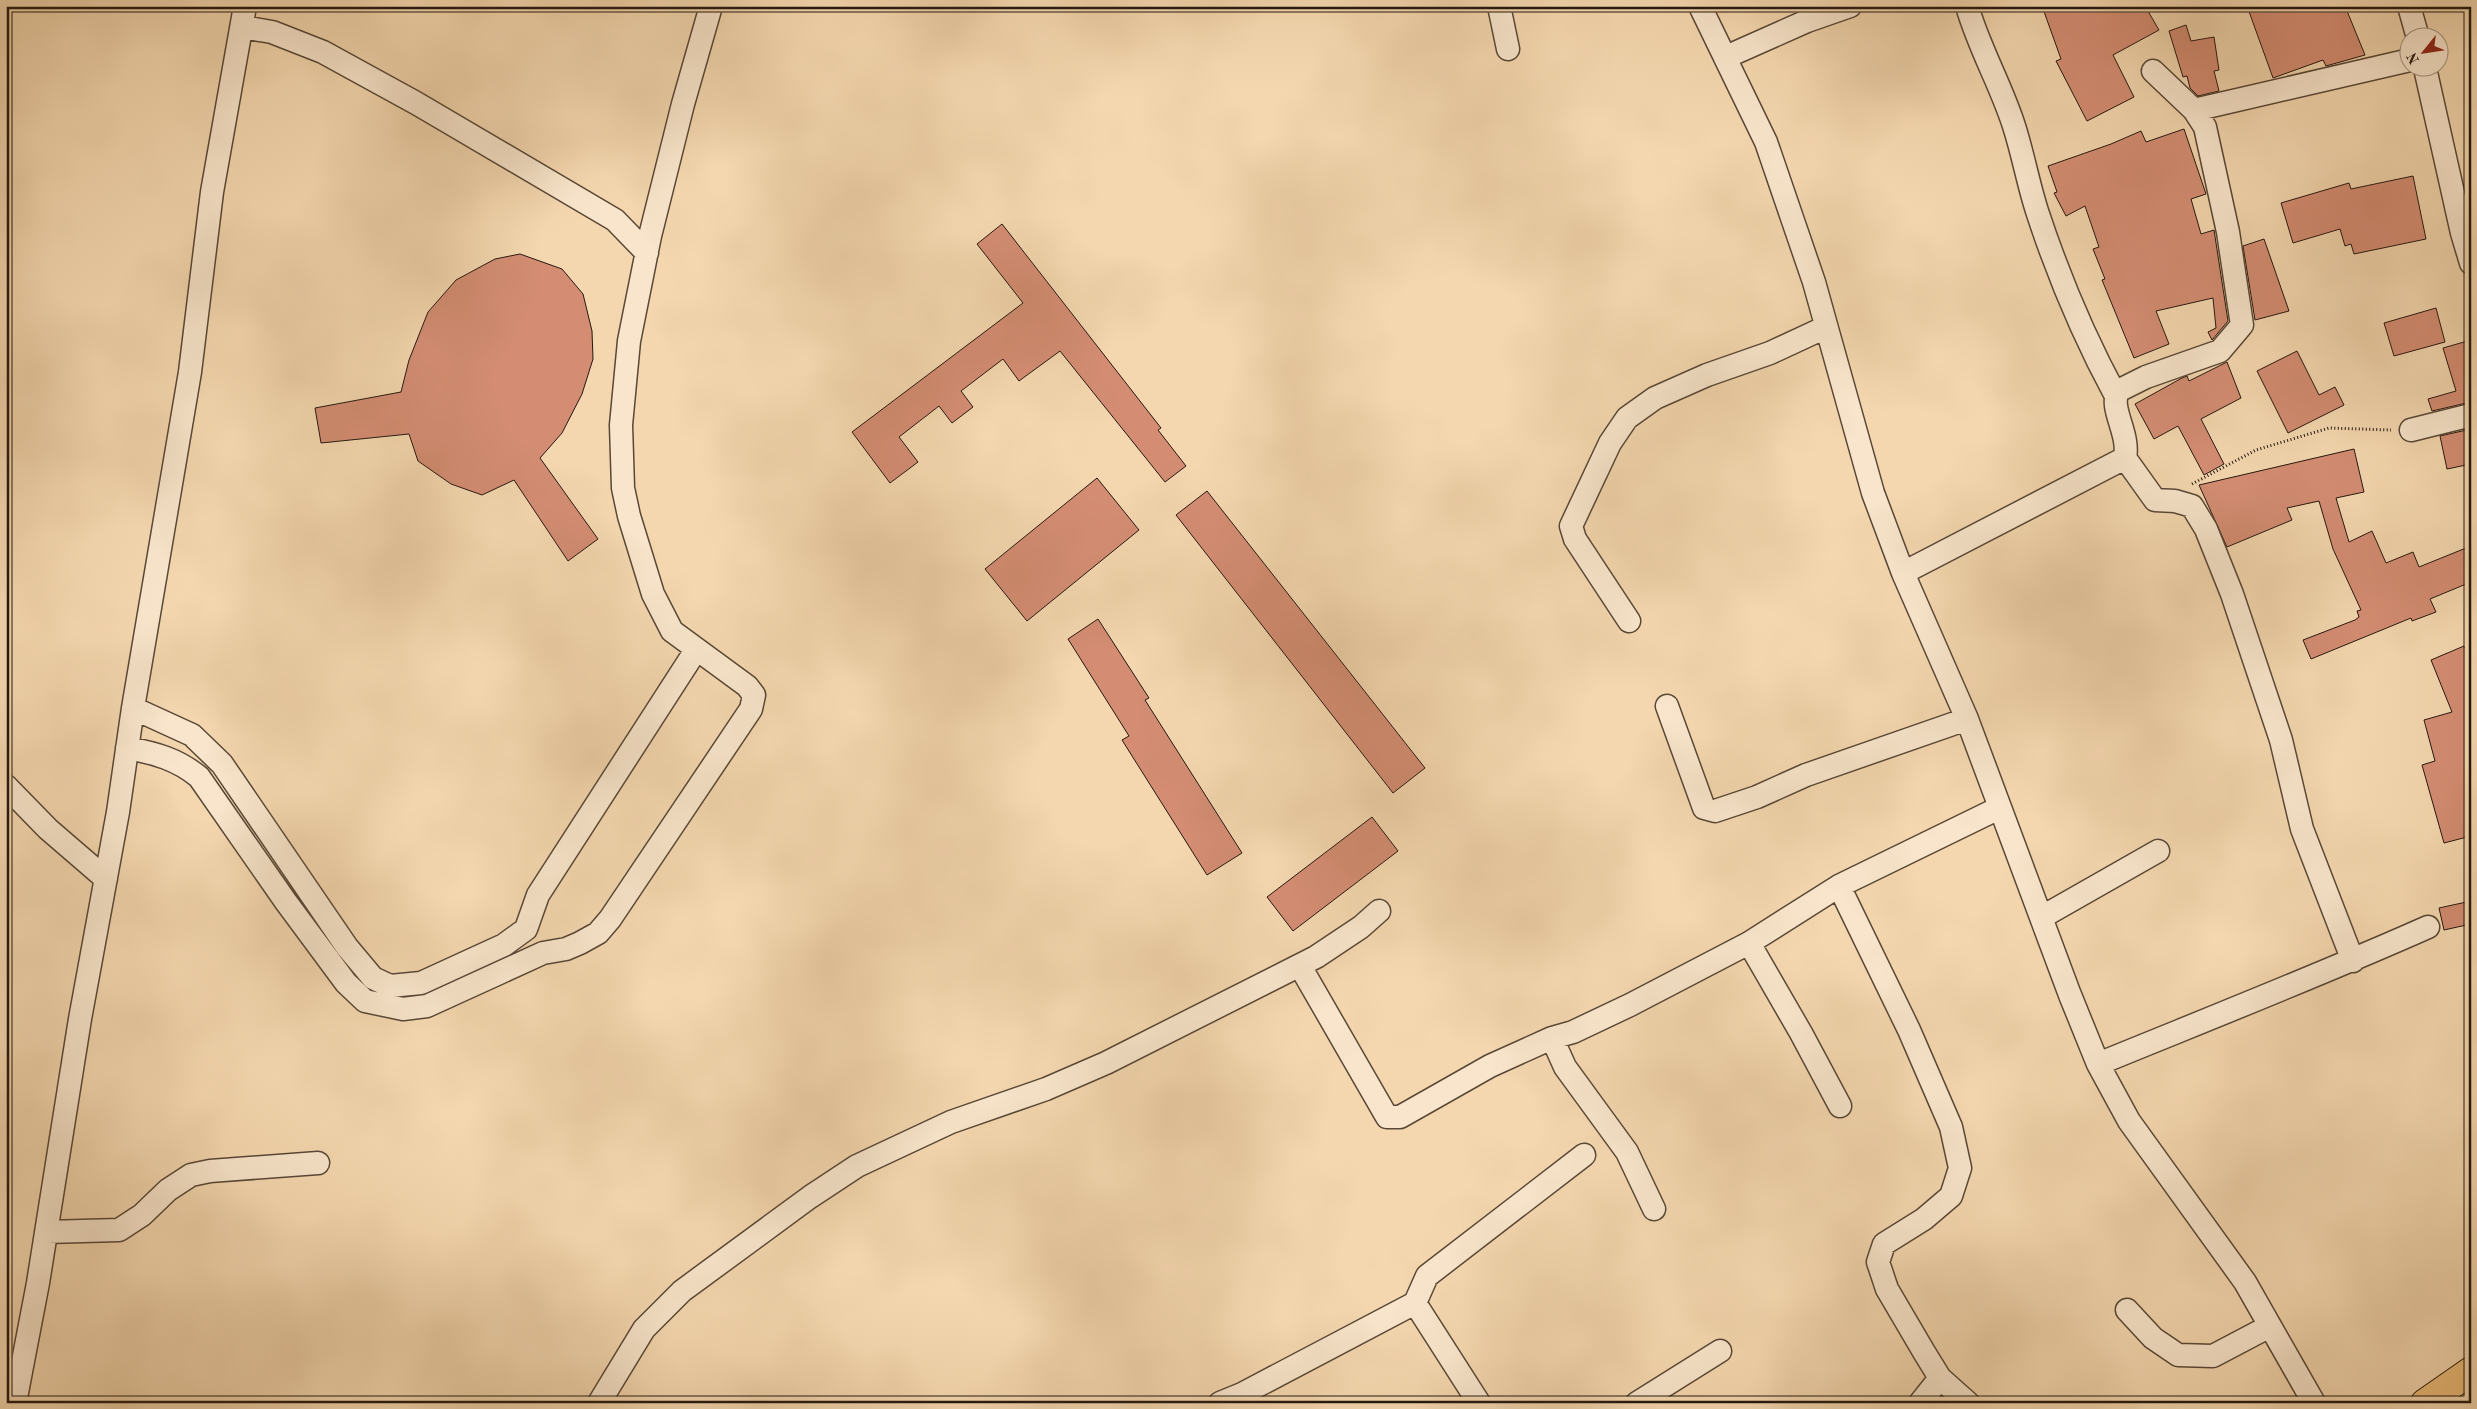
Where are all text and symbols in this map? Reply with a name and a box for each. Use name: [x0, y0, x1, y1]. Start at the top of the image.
north arrow: [2400, 28, 2450, 78]
text: N: [2405, 50, 2422, 66]

